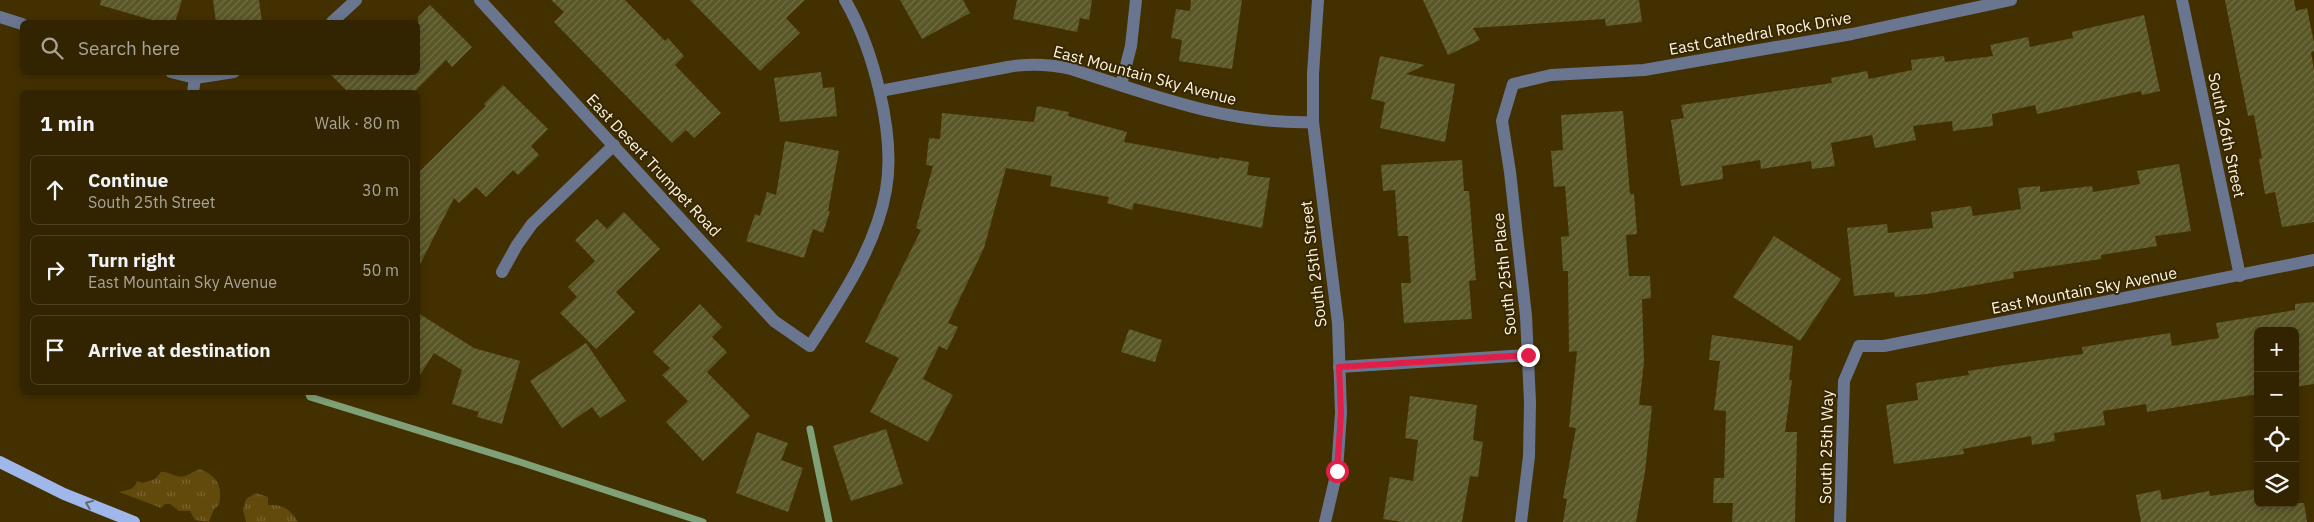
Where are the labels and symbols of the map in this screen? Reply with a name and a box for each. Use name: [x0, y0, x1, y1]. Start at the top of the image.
street label: East Cathedral Rock Drive: [1667, 7, 1853, 59]
street label: East Mountain Sky Avenue: [1051, 41, 1239, 109]
street label: South 26th Street: [2204, 71, 2250, 199]
street label: East Desert Trumpet Road: [583, 89, 725, 241]
street label: South 25th Street: [1295, 200, 1331, 328]
street label: South 25th Place: [1488, 212, 1520, 336]
street label: East Mountain Sky Avenue: [1989, 262, 2179, 318]
route end: [1517, 344, 1540, 367]
street label: South 25th Way: [1815, 390, 1837, 504]
route start: [1326, 460, 1349, 483]
one-way arrow: [85, 500, 94, 510]

